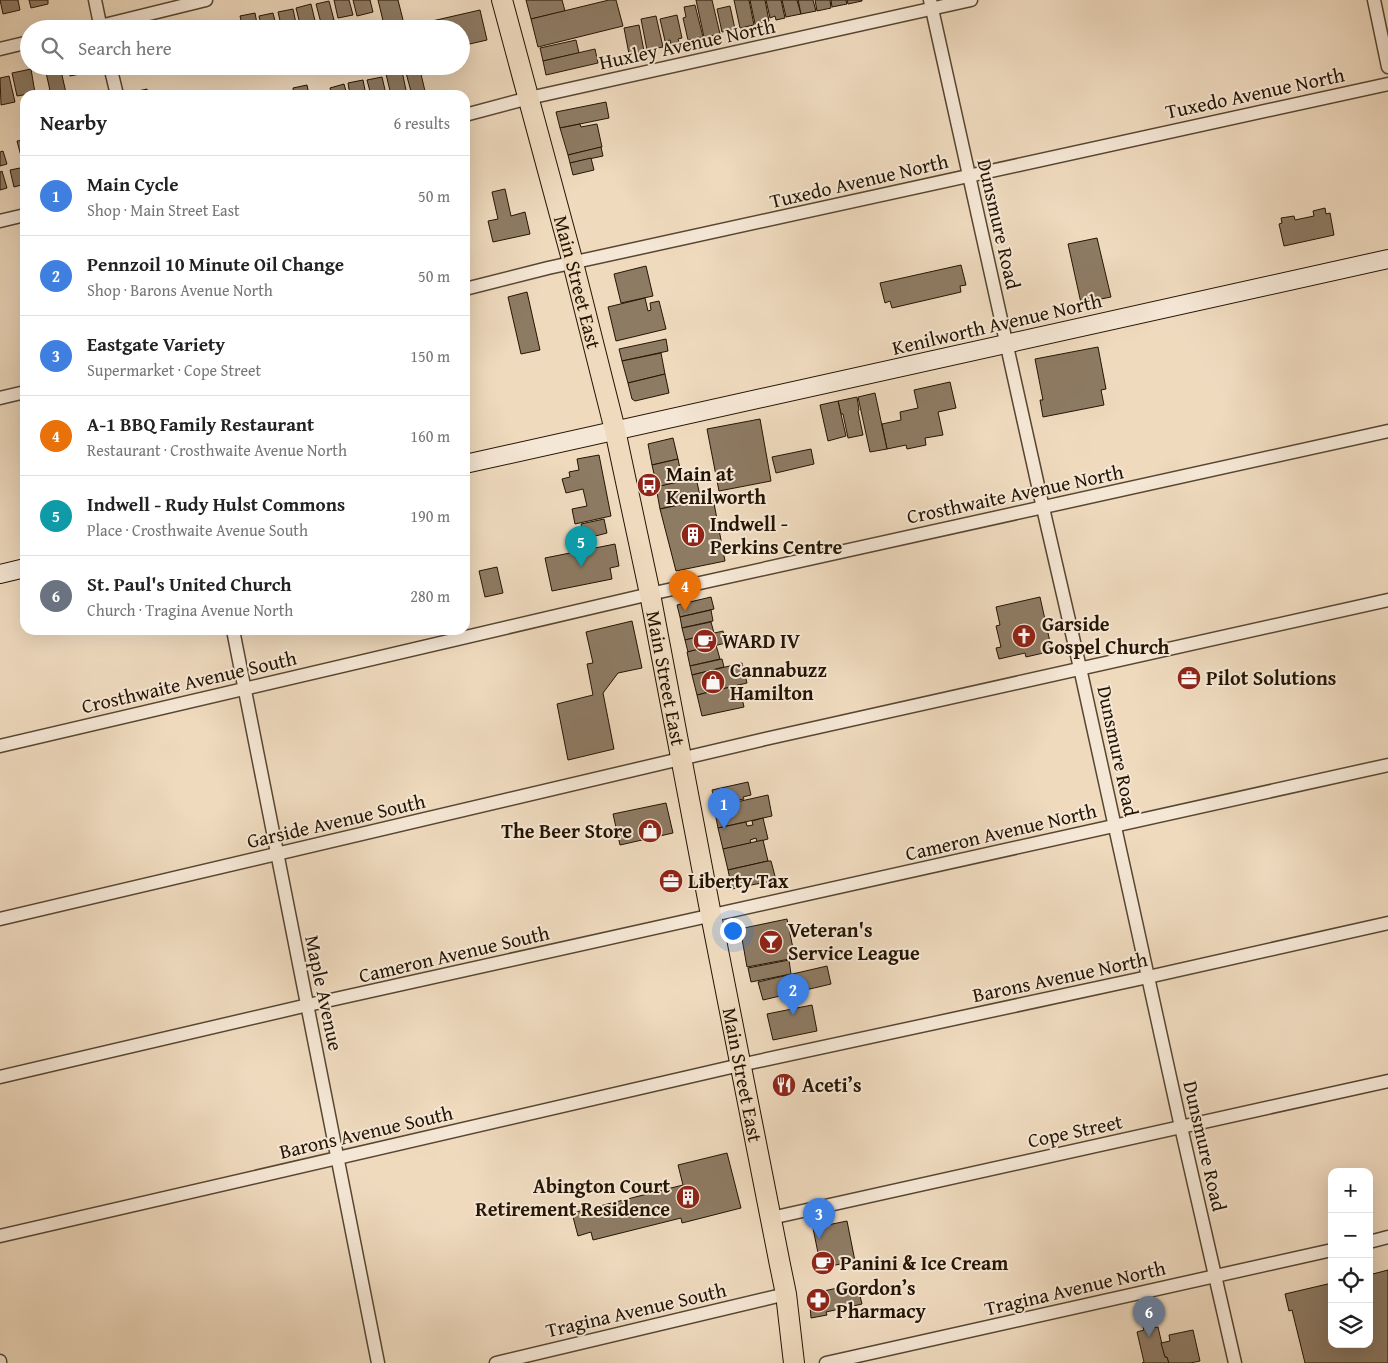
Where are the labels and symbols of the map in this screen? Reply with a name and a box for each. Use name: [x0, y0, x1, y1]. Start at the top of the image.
street label: Huxley Avenue North: [596, 11, 778, 76]
street label: Tuxedo Avenue North: [1163, 59, 1347, 126]
street label: Tuxedo Avenue North: [767, 146, 951, 215]
street label: Dunsmure Road: [970, 156, 1029, 292]
street label: Main Street East: [547, 212, 609, 352]
street label: Kenilworth Avenue North: [889, 285, 1105, 362]
street label: Crosthwaite Avenue North: [904, 456, 1126, 531]
place label: Main at Kenilworth: [666, 459, 766, 511]
bus stop icon: Main at Kenilworth: [636, 472, 662, 498]
place label: Indwell - Perkins Centre: [710, 509, 842, 561]
building icon: Indwell - Perkins Centre: [680, 522, 706, 548]
pin: 5: [565, 526, 597, 567]
pin: 4: [669, 570, 701, 611]
street label: Main Street East: [639, 608, 693, 748]
place label: Garside Gospel Church: [1042, 609, 1170, 661]
church icon: Garside Gospel Church: [1011, 623, 1037, 649]
place label: WARD IV: [722, 626, 801, 655]
cafe icon: WARD IV: [692, 628, 718, 654]
street label: Crosthwaite Avenue South: [78, 643, 299, 720]
place label: Cannabuzz Hamilton: [730, 655, 827, 707]
place label: Pilot Solutions: [1206, 663, 1336, 692]
office icon: Pilot Solutions: [1176, 665, 1202, 691]
shop icon: Cannabuzz Hamilton: [700, 669, 726, 695]
street label: Dunsmure Road: [1090, 683, 1147, 819]
street label: Garside Avenue South: [244, 786, 428, 855]
pin: 1: [708, 788, 740, 829]
street label: Cameron Avenue North: [902, 795, 1099, 868]
place label: The Beer Store: [501, 816, 632, 845]
shop icon: The Beer Store: [637, 818, 663, 844]
place label: Liberty Tax: [688, 866, 789, 895]
office icon: Liberty Tax: [658, 868, 684, 894]
place label: Veteran's Service League: [788, 915, 920, 967]
street label: Cameron Avenue South: [356, 917, 552, 990]
your location: [720, 918, 746, 944]
bar icon: Veteran's Service League: [758, 929, 784, 955]
street label: Maple Avenue: [298, 932, 351, 1053]
street label: Barons Avenue North: [970, 944, 1150, 1009]
pin: 2: [777, 974, 809, 1015]
street label: Main Street East: [716, 1005, 770, 1145]
place label: Aceti’s: [802, 1070, 862, 1099]
restaurant icon: Aceti’s: [771, 1072, 797, 1098]
street label: Dunsmure Road: [1176, 1078, 1235, 1214]
street label: Barons Avenue South: [276, 1097, 456, 1166]
street label: Cope Street: [1025, 1106, 1125, 1155]
place label: Abington Court Retirement Residence: [475, 1171, 670, 1223]
building icon: Abington Court Retirement Residence: [675, 1184, 701, 1210]
pin: 3: [803, 1198, 835, 1239]
place label: Panini & Ice Cream: [840, 1248, 1008, 1277]
cafe icon: Panini & Ice Cream: [810, 1250, 836, 1276]
street label: Tragina Avenue North: [981, 1253, 1168, 1322]
place label: Gordon’s Pharmacy: [836, 1273, 927, 1325]
street label: Tragina Avenue South: [543, 1275, 729, 1344]
pharmacy icon: Gordon’s Pharmacy: [805, 1287, 831, 1313]
pin: 6: [1133, 1296, 1165, 1337]

